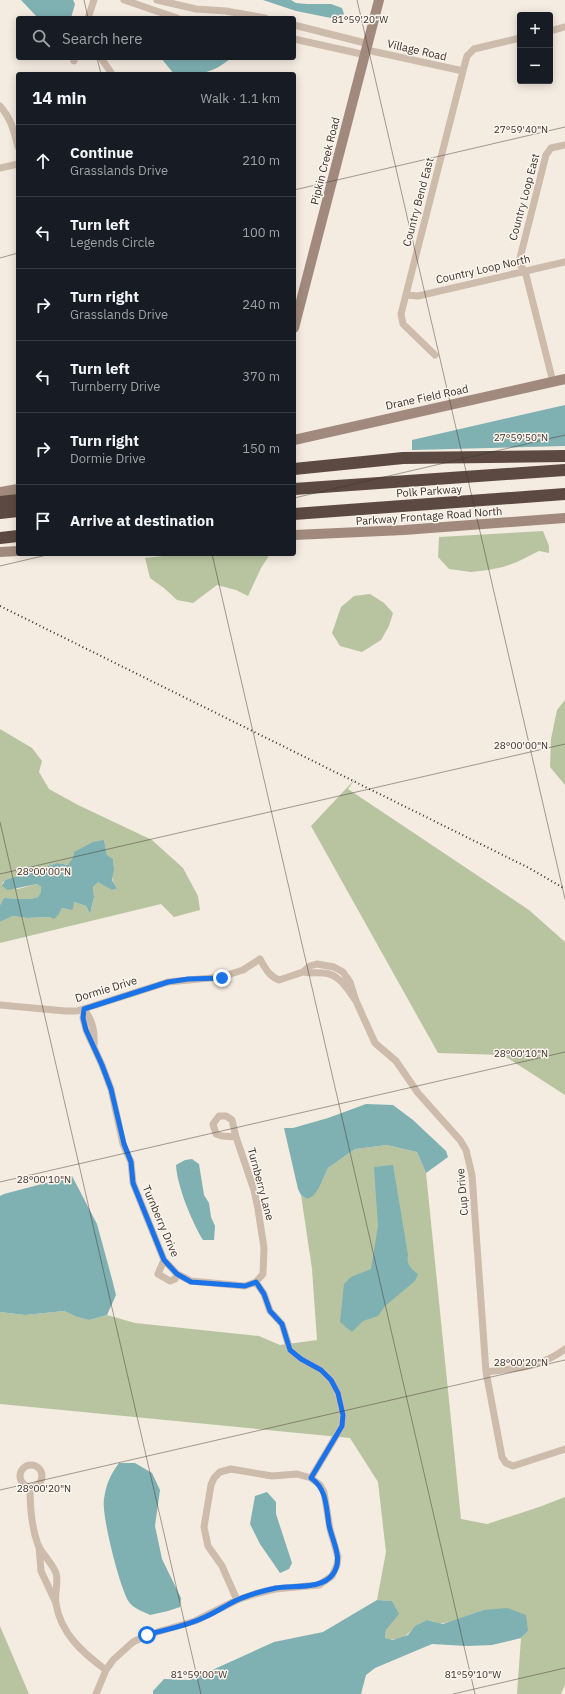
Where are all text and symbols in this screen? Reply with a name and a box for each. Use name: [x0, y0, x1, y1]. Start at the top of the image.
map controls: [517, 12, 553, 84]
button: +: [517, 12, 553, 48]
text: 81°59'20"W: [332, 13, 388, 26]
search box: [16, 16, 296, 60]
icon: search: [30, 27, 52, 49]
text: Search here: [62, 29, 142, 48]
street label: Village Road: [386, 36, 448, 64]
button: −: [517, 48, 553, 84]
text: 14 min: [32, 87, 87, 109]
text: Walk · 1.1 km: [200, 90, 280, 107]
street label: Pipkin Creek Road: [307, 116, 343, 206]
text: 27°59'40"N: [494, 123, 548, 136]
text: Continue: [70, 143, 134, 162]
icon: ahead: [32, 150, 54, 172]
text: 210 m: [242, 152, 280, 169]
street label: Country Loop East: [506, 152, 542, 242]
street label: Country Bend East: [399, 156, 437, 248]
text: Grasslands Drive: [70, 162, 168, 179]
text: Turn left: [70, 215, 130, 234]
icon: left: [32, 222, 54, 244]
text: 100 m: [242, 224, 280, 241]
text: Legends Circle: [70, 234, 155, 251]
street label: Country Loop North: [434, 251, 532, 287]
text: Turn right: [70, 287, 139, 306]
icon: right: [32, 294, 54, 316]
text: 240 m: [242, 296, 280, 313]
text: Grasslands Drive: [70, 306, 168, 323]
text: Turn left: [70, 359, 130, 378]
icon: left: [32, 366, 54, 388]
text: 370 m: [242, 368, 280, 385]
text: Turnberry Drive: [70, 378, 160, 395]
street label: Drane Field Road: [384, 381, 470, 413]
text: Turn right: [70, 431, 139, 450]
text: 27°59'50"N: [494, 431, 548, 444]
icon: right: [32, 438, 54, 460]
text: 150 m: [242, 440, 280, 457]
text: Dormie Drive: [70, 450, 146, 467]
street label: Polk Parkway: [396, 482, 463, 500]
street label: Parkway Frontage Road North: [355, 504, 503, 528]
icon: arrive: [32, 510, 54, 532]
text: Arrive at destination: [70, 511, 214, 530]
text: 28°00'00"N: [494, 739, 548, 752]
text: 28°00'00"N: [17, 865, 71, 878]
route end: [213, 969, 231, 987]
street label: Dormie Drive: [73, 973, 139, 1005]
text: 28°00'10"N: [494, 1047, 548, 1060]
street label: Turnberry Lane: [245, 1146, 277, 1222]
street label: Cup Drive: [453, 1168, 471, 1216]
text: 28°00'10"N: [17, 1173, 71, 1186]
street label: Turnberry Drive: [140, 1183, 182, 1259]
text: 28°00'20"N: [494, 1356, 548, 1369]
text: 28°00'20"N: [17, 1482, 71, 1495]
route start: [138, 1626, 156, 1644]
text: 81°59'00"W: [171, 1668, 227, 1681]
text: 81°59'10"W: [445, 1668, 501, 1681]

